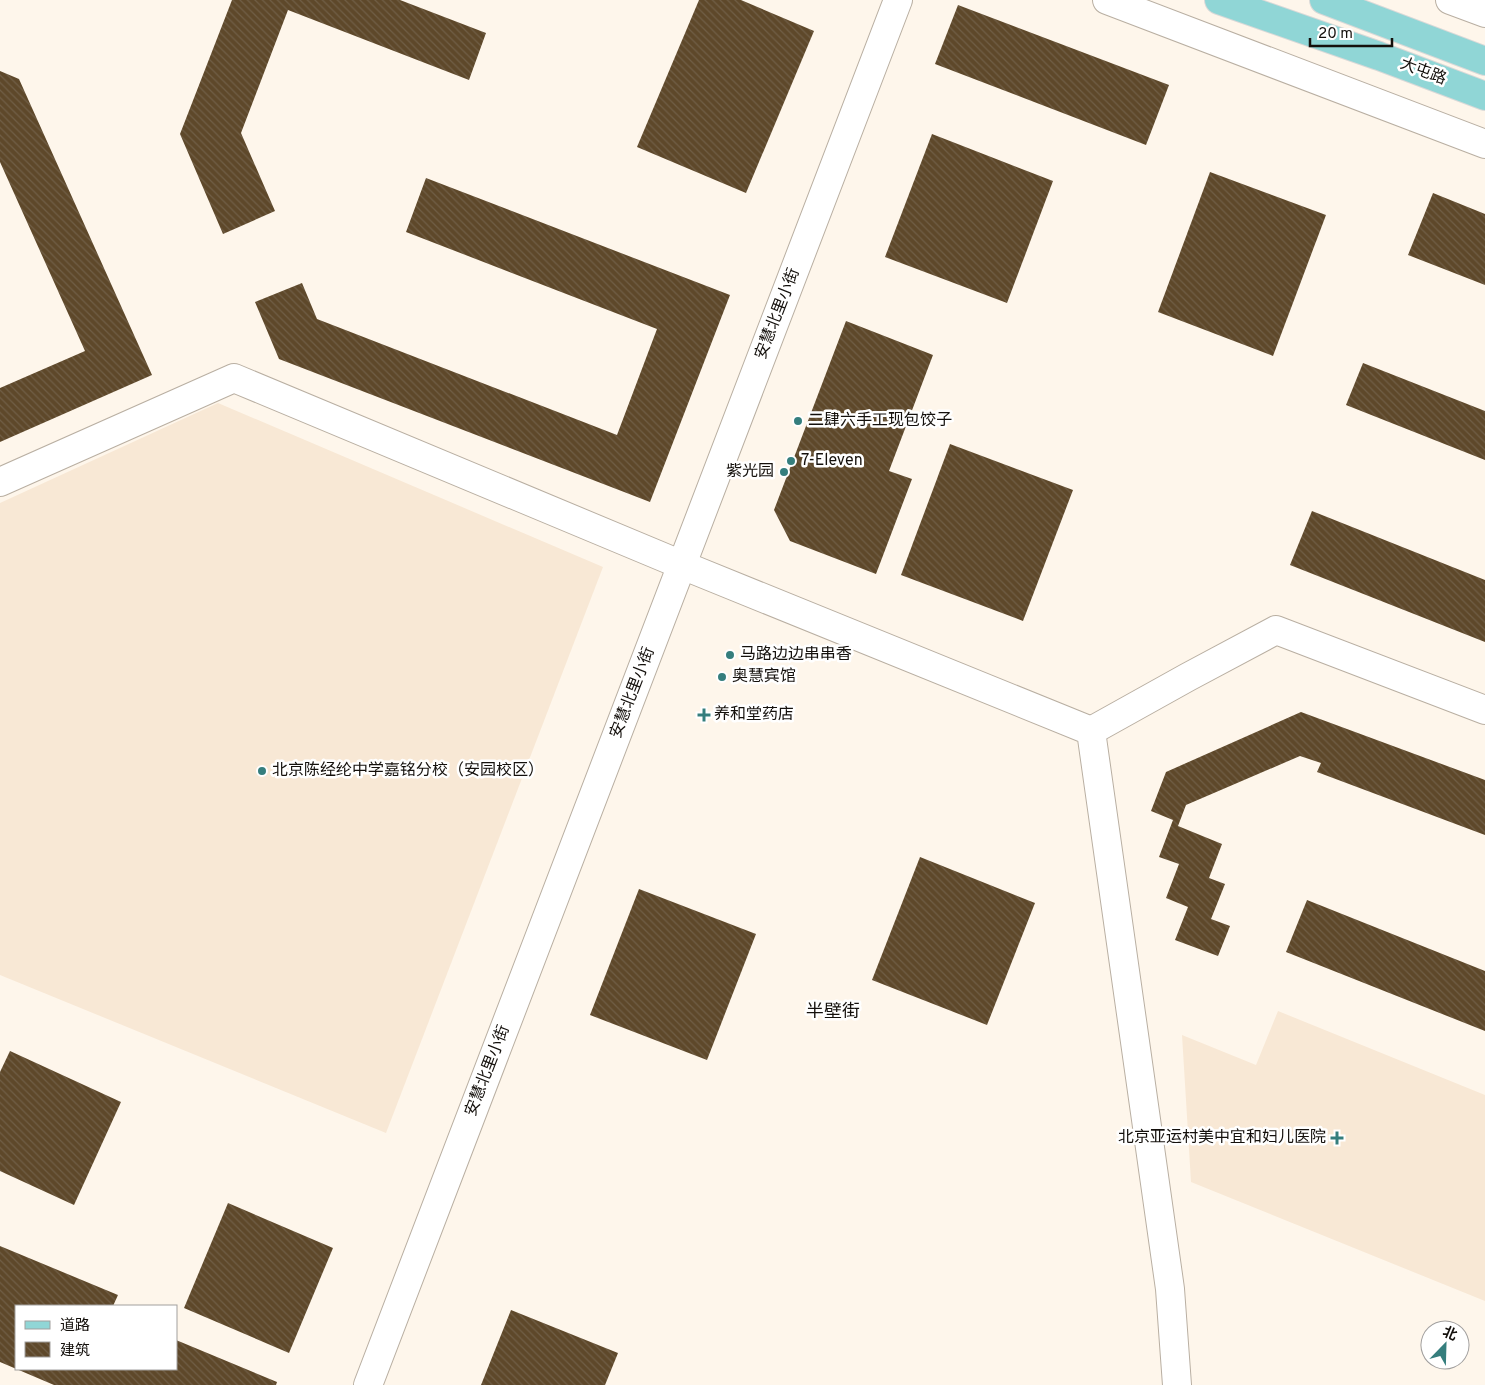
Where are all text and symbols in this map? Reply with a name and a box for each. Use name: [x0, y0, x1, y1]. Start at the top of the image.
scale bar: [1310, 15, 1392, 47]
text: 20 m: [1318, 25, 1353, 44]
street label: 大屯路: [1397, 54, 1449, 90]
street label: 安慧北里小街: [751, 266, 805, 362]
place label: 二肆六手工现包饺子: [808, 411, 952, 431]
marker: 二肆六手工现包饺子: [792, 415, 804, 427]
place label: 7-Eleven: [801, 451, 863, 471]
marker: 7-Eleven: [785, 455, 797, 467]
place label: 紫光园: [726, 462, 774, 482]
marker: 紫光园: [778, 466, 790, 478]
street label: 安慧北里小街: [606, 645, 660, 741]
place label: 马路边边串串香: [740, 645, 852, 665]
marker: 马路边边串串香: [724, 649, 736, 661]
place label: 奥慧宾馆: [732, 667, 796, 687]
marker: 奥慧宾馆: [716, 671, 728, 683]
place label: 养和堂药店: [714, 705, 794, 725]
marker: 养和堂药店: [698, 709, 710, 721]
place label: 北京陈经纶中学嘉铭分校（安园校区）: [272, 761, 544, 781]
marker: 北京陈经纶中学嘉铭分校（安园校区）: [256, 765, 268, 777]
district label: 半壁街: [806, 1001, 860, 1024]
street label: 安慧北里小街: [461, 1023, 515, 1119]
place label: 北京亚运村美中宜和妇儿医院: [1118, 1128, 1326, 1148]
marker: 北京亚运村美中宜和妇儿医院: [1330, 1131, 1344, 1145]
legend: [15, 1305, 178, 1370]
text: 道路: [60, 1317, 90, 1336]
north arrow: [1420, 1320, 1470, 1370]
text: 北: [1440, 1324, 1459, 1345]
text: 建筑: [60, 1342, 90, 1361]

